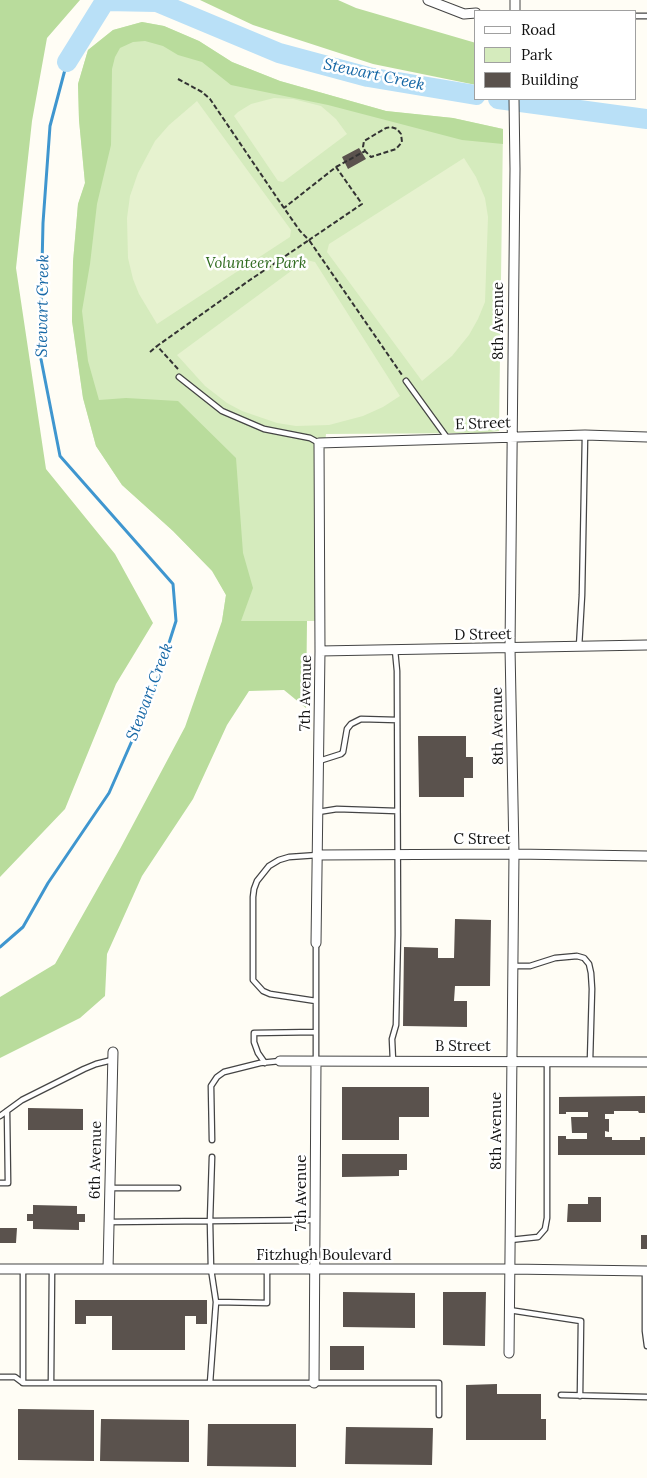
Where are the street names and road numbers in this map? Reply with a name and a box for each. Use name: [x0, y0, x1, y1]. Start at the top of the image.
street label: 8th Avenue: [490, 282, 508, 360]
street label: E Street: [455, 414, 511, 434]
street label: D Street: [454, 625, 512, 645]
street label: 7th Avenue: [296, 655, 316, 731]
street label: 8th Avenue: [488, 687, 508, 765]
street label: C Street: [454, 831, 510, 849]
street label: B Street: [435, 1038, 491, 1056]
street label: 8th Avenue: [488, 1092, 506, 1170]
street label: 6th Avenue: [86, 1121, 106, 1199]
street label: 7th Avenue: [293, 1155, 311, 1231]
street label: Fitzhugh Boulevard: [256, 1247, 392, 1265]

